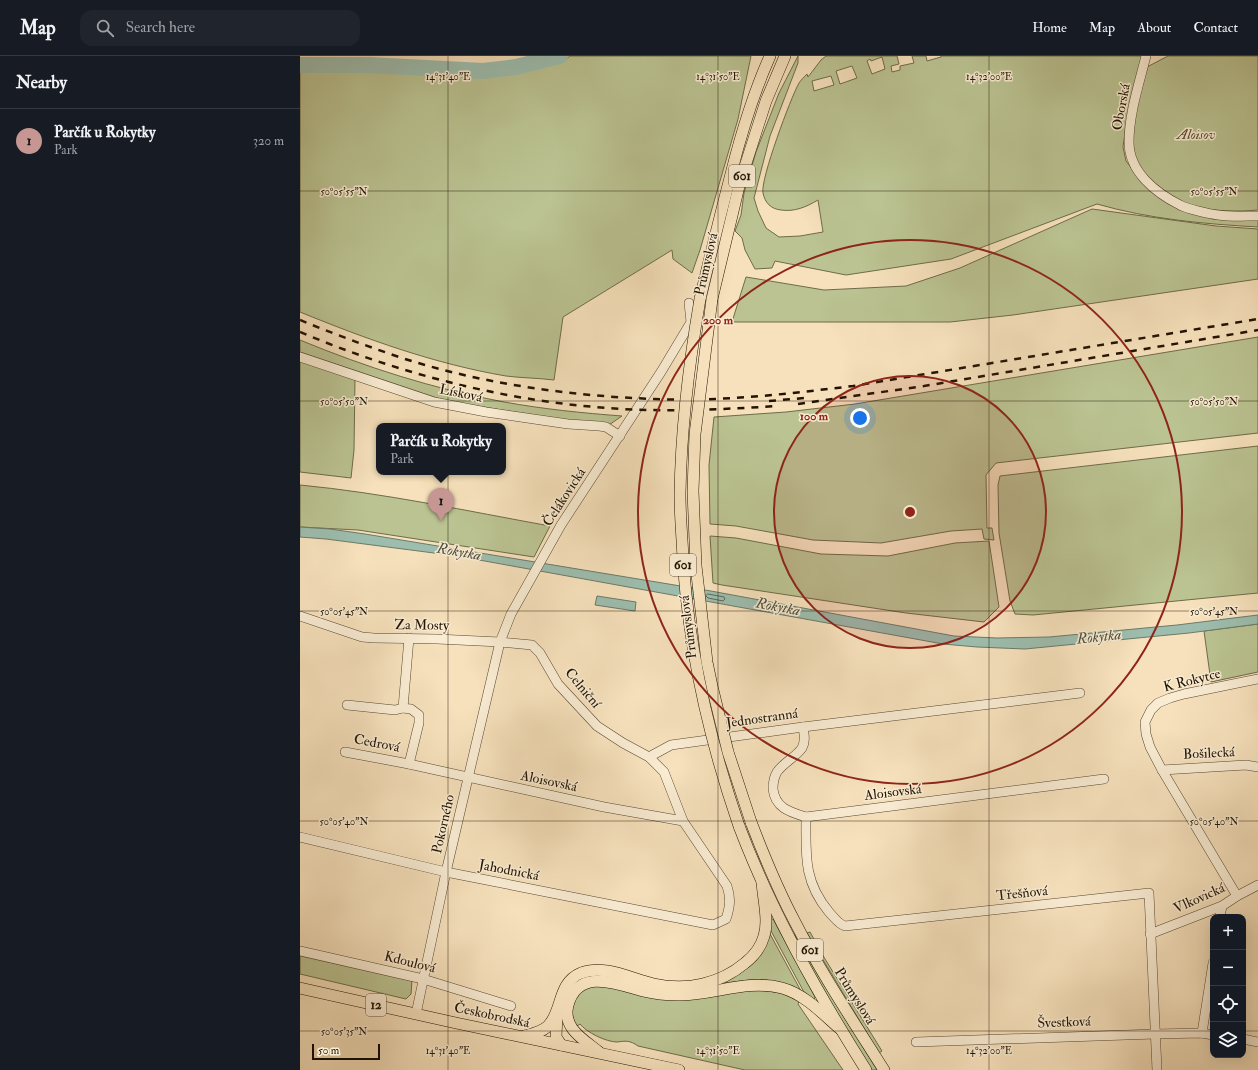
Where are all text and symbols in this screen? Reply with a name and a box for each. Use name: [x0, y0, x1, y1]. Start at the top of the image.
search box: [80, 10, 360, 46]
text: Map: [20, 16, 56, 40]
icon: search: [94, 17, 116, 39]
text: Search here: [126, 18, 195, 37]
text: Home: [1032, 19, 1067, 36]
text: Map: [1089, 19, 1115, 36]
text: About: [1137, 19, 1171, 36]
text: Contact: [1193, 19, 1238, 36]
text: 14°31'40"E: [426, 71, 470, 83]
text: 14°31'50"E: [696, 71, 740, 83]
text: 14°32'00"E: [966, 71, 1012, 83]
text: Nearby: [16, 72, 67, 93]
street label: Oborská: [1108, 82, 1134, 132]
text: Parčík u Rokytky: [54, 123, 156, 142]
park label: Aloisov: [1175, 126, 1215, 143]
text: 1: [27, 133, 31, 149]
text: 320 m: [253, 133, 284, 149]
text: Park: [54, 142, 78, 158]
road number: 601: [729, 165, 755, 187]
text: 50°05'55"N: [320, 186, 368, 198]
text: 50°05'55"N: [1190, 186, 1238, 198]
street label: Průmyslová: [691, 231, 723, 297]
text: 200 m: [703, 313, 734, 328]
street label: Lísková: [438, 380, 484, 406]
text: 50°05'50"N: [320, 396, 368, 408]
text: 50°05'50"N: [1190, 396, 1238, 408]
your location: [850, 408, 870, 428]
text: 100 m: [800, 409, 829, 424]
popup: [376, 423, 506, 475]
text: Parčík u Rokytky: [390, 432, 492, 451]
text: Park: [390, 451, 414, 467]
street label: Čelákovická: [538, 464, 589, 529]
pin: 1: [428, 488, 454, 521]
centre of rings: [903, 505, 917, 519]
water label: Rokytka: [434, 539, 483, 565]
road number: 601: [670, 554, 696, 576]
water label: Rokytka: [753, 593, 802, 621]
street label: Průmyslová: [676, 594, 701, 660]
text: 50°05'45"N: [320, 606, 368, 618]
text: 50°05'45"N: [1190, 606, 1238, 618]
street label: Za Mosty: [394, 616, 450, 635]
water label: Rokytka: [1075, 625, 1122, 649]
street label: Celniční: [561, 664, 605, 712]
street label: K Rokytce: [1162, 665, 1223, 696]
street label: Jednostranná: [724, 704, 799, 732]
street label: Cedrová: [353, 730, 402, 756]
street label: Bošilecká: [1183, 743, 1236, 763]
street label: Aloisovská: [518, 767, 579, 795]
street label: Aloisovská: [862, 780, 923, 804]
street label: Pokorného: [428, 793, 458, 855]
text: 50°05'40"N: [320, 816, 368, 828]
text: 50°05'40"N: [1190, 816, 1238, 828]
street label: Jahodnická: [476, 856, 541, 884]
street label: Vlkovická: [1171, 879, 1228, 917]
street label: Třešňová: [995, 882, 1049, 904]
map controls: [1210, 914, 1246, 1058]
button: +: [1210, 914, 1246, 950]
road number: 601: [797, 939, 823, 961]
street label: Kdoulová: [383, 947, 438, 977]
button: −: [1210, 950, 1246, 986]
street label: Průmyslová: [830, 964, 879, 1028]
button: locate: [1210, 986, 1246, 1022]
road number: 12: [366, 994, 386, 1016]
street label: Českobrodská: [453, 998, 532, 1031]
street label: Švestková: [1037, 1012, 1091, 1031]
button: layers: [1210, 1022, 1246, 1058]
text: 50°05'35"N: [321, 1026, 367, 1038]
scale bar: [312, 1042, 380, 1061]
text: 50 m: [318, 1044, 339, 1057]
text: 14°31'40"E: [426, 1045, 470, 1057]
text: 14°31'50"E: [696, 1045, 740, 1057]
text: 14°32'00"E: [966, 1045, 1012, 1057]

